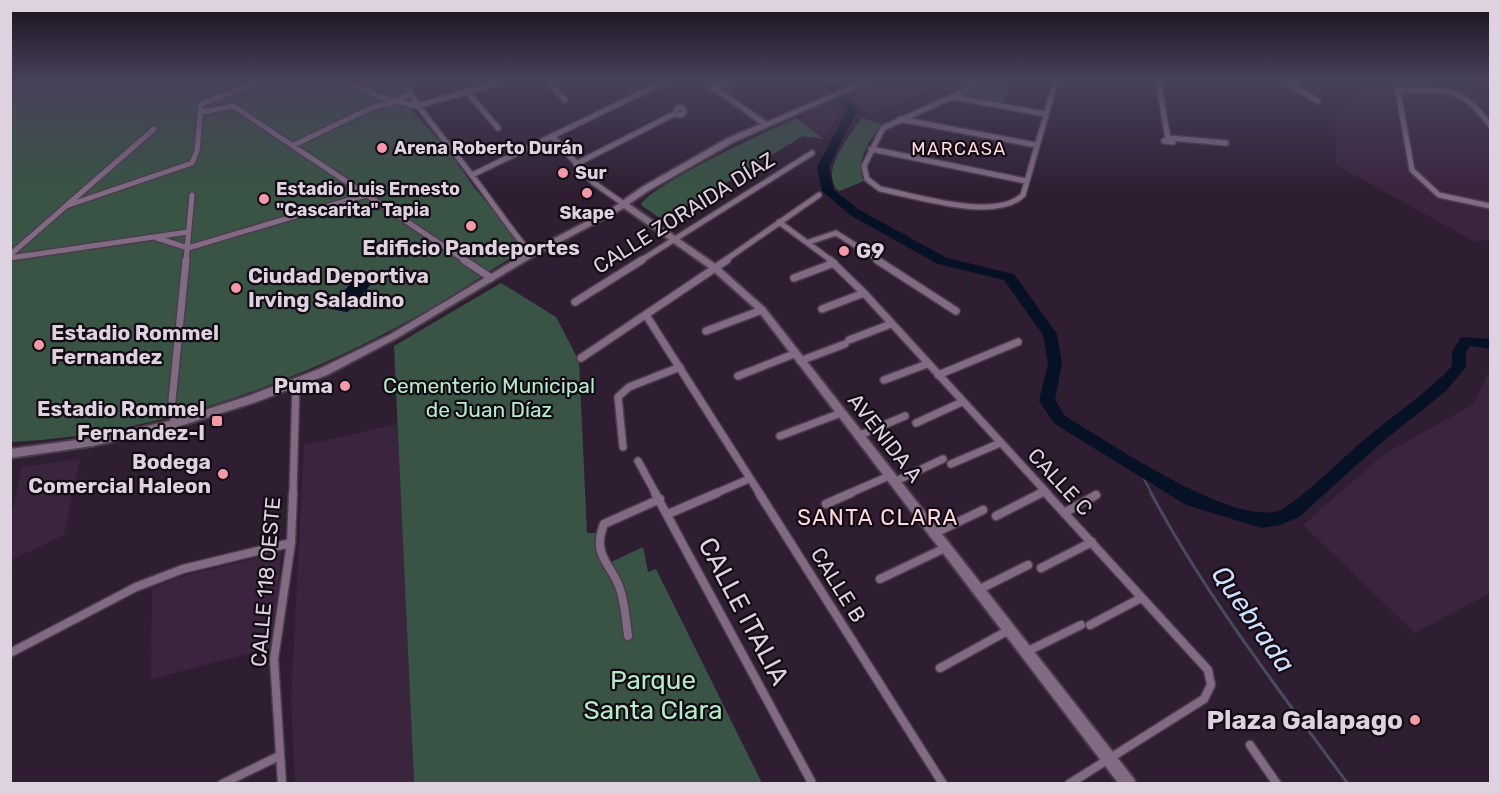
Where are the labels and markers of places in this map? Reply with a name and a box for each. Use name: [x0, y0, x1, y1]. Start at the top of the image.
place label: Arena Roberto Durán: [394, 137, 583, 159]
marker: Arena Roberto Durán: [375, 141, 389, 155]
place label: Sur: [575, 162, 607, 184]
marker: Sur: [556, 166, 570, 180]
place label: Estadio Luis Ernesto "Cascarita" Tapia: [276, 178, 460, 221]
marker: Skape: [580, 186, 594, 200]
marker: Estadio Luis Ernesto "Cascarita" Tapia: [257, 192, 271, 206]
place label: Skape: [560, 202, 615, 224]
marker: Edificio Pandeportes: [464, 219, 478, 233]
place label: Edificio Pandeportes: [362, 235, 580, 260]
place label: G9: [856, 238, 885, 263]
marker: G9: [837, 244, 851, 258]
place label: Ciudad Deportiva Irving Saladino: [248, 263, 429, 312]
marker: Ciudad Deportiva Irving Saladino: [229, 281, 243, 295]
place label: Estadio Rommel Fernandez: [51, 320, 219, 369]
marker: Estadio Rommel Fernandez: [32, 338, 46, 352]
place label: Puma: [274, 373, 333, 398]
marker: Puma: [338, 379, 352, 393]
place label: Estadio Rommel Fernandez-I: [37, 396, 205, 445]
marker: Estadio Rommel Fernandez-I: [210, 414, 224, 428]
place label: Bodega Comercial Haleon: [28, 449, 211, 498]
marker: Bodega Comercial Haleon: [216, 467, 230, 481]
place label: Plaza Galapago: [1206, 705, 1403, 736]
marker: Plaza Galapago: [1408, 713, 1422, 727]

